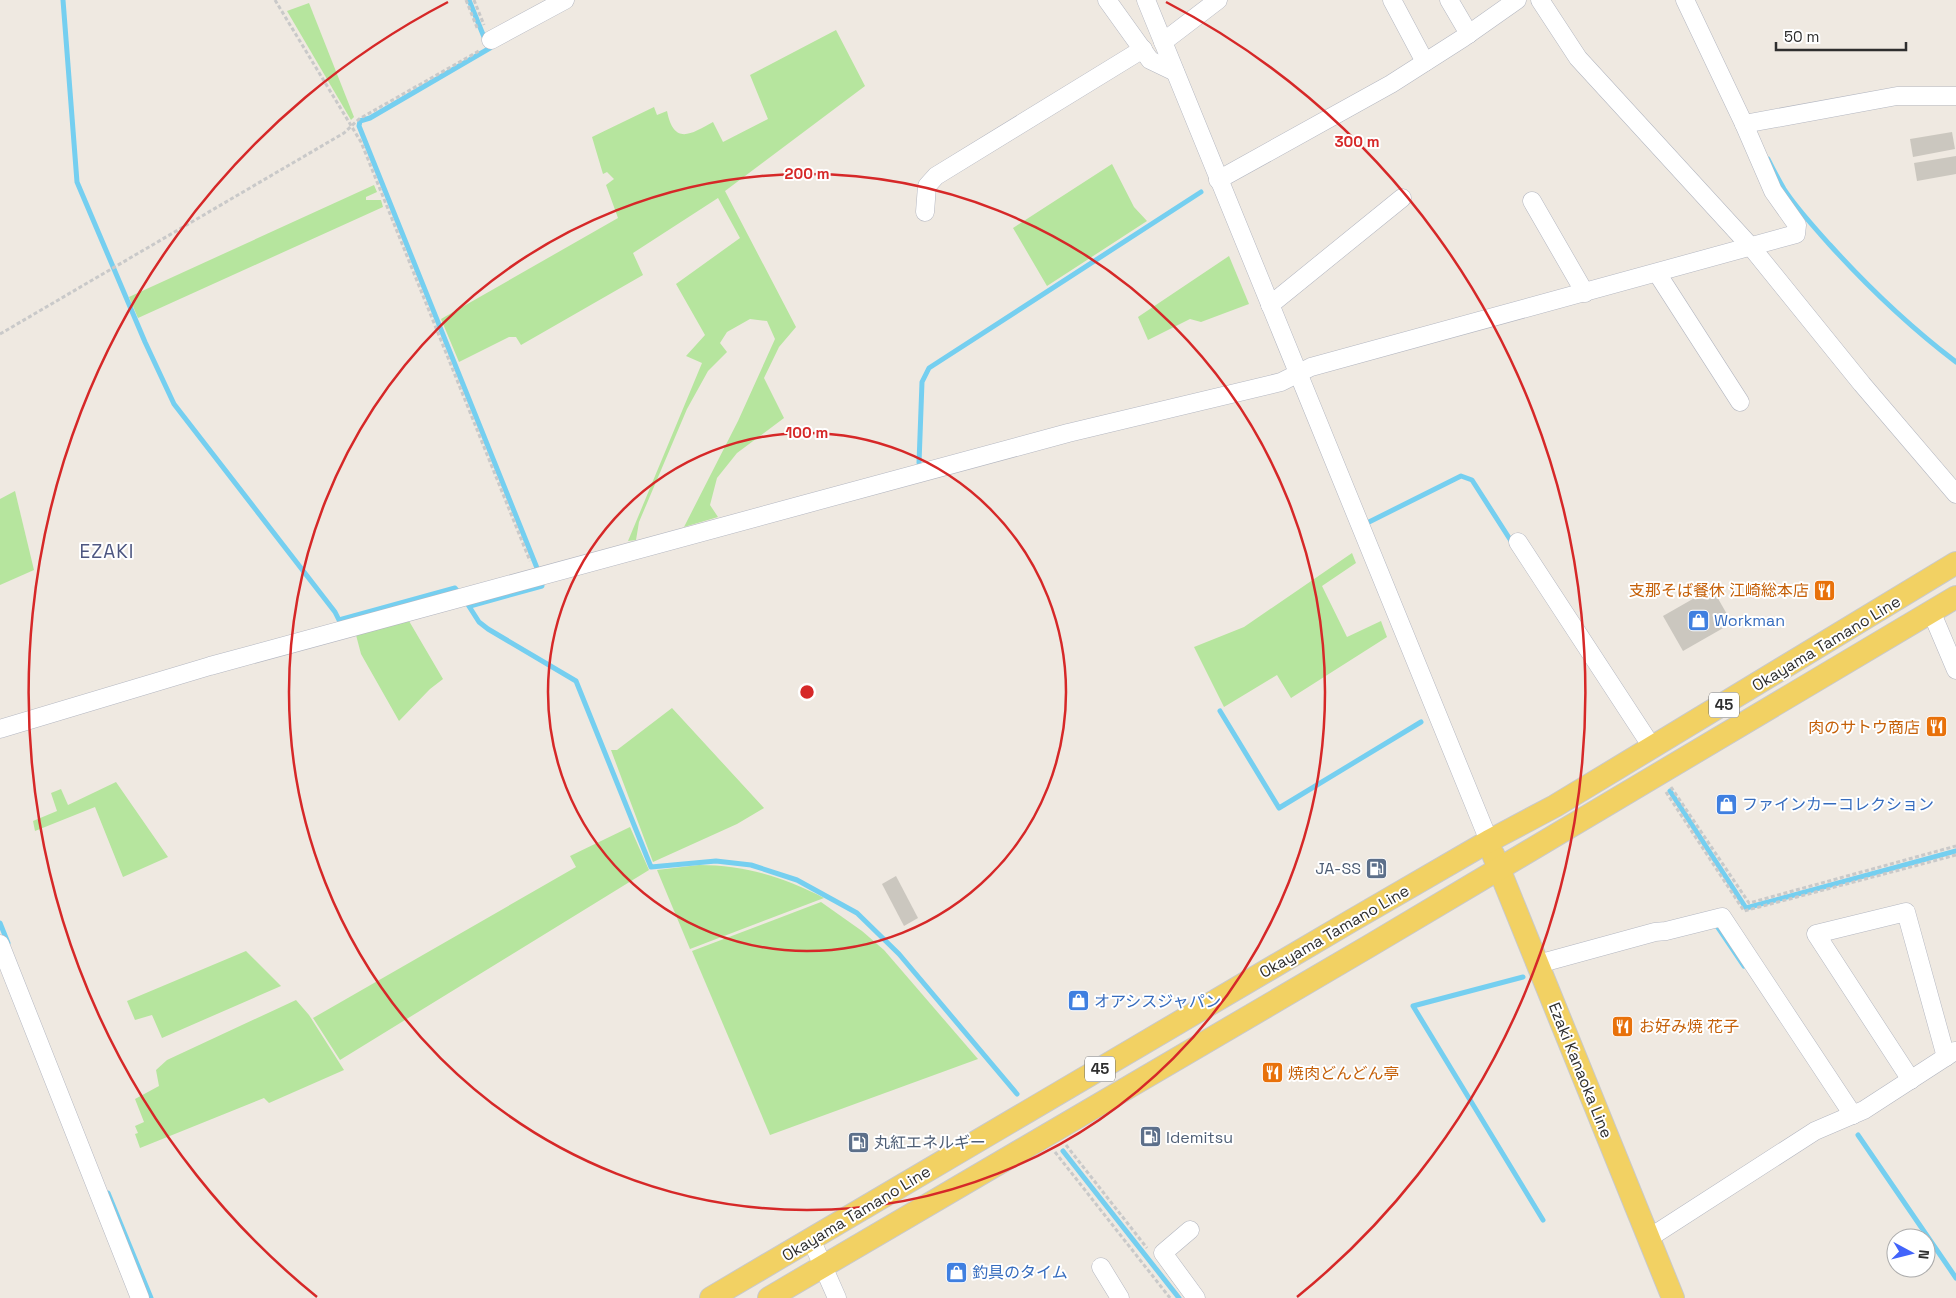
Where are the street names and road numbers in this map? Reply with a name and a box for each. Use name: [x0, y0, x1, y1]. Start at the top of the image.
street label: Okayama Tamano Line: [1748, 591, 1904, 696]
road number: 45: [1709, 692, 1739, 718]
street label: Okayama Tamano Line: [1256, 880, 1413, 983]
street label: Ezaki Kanaoka Line: [1544, 999, 1617, 1141]
road number: 45: [1085, 1056, 1115, 1082]
street label: Okayama Tamano Line: [778, 1161, 934, 1266]

